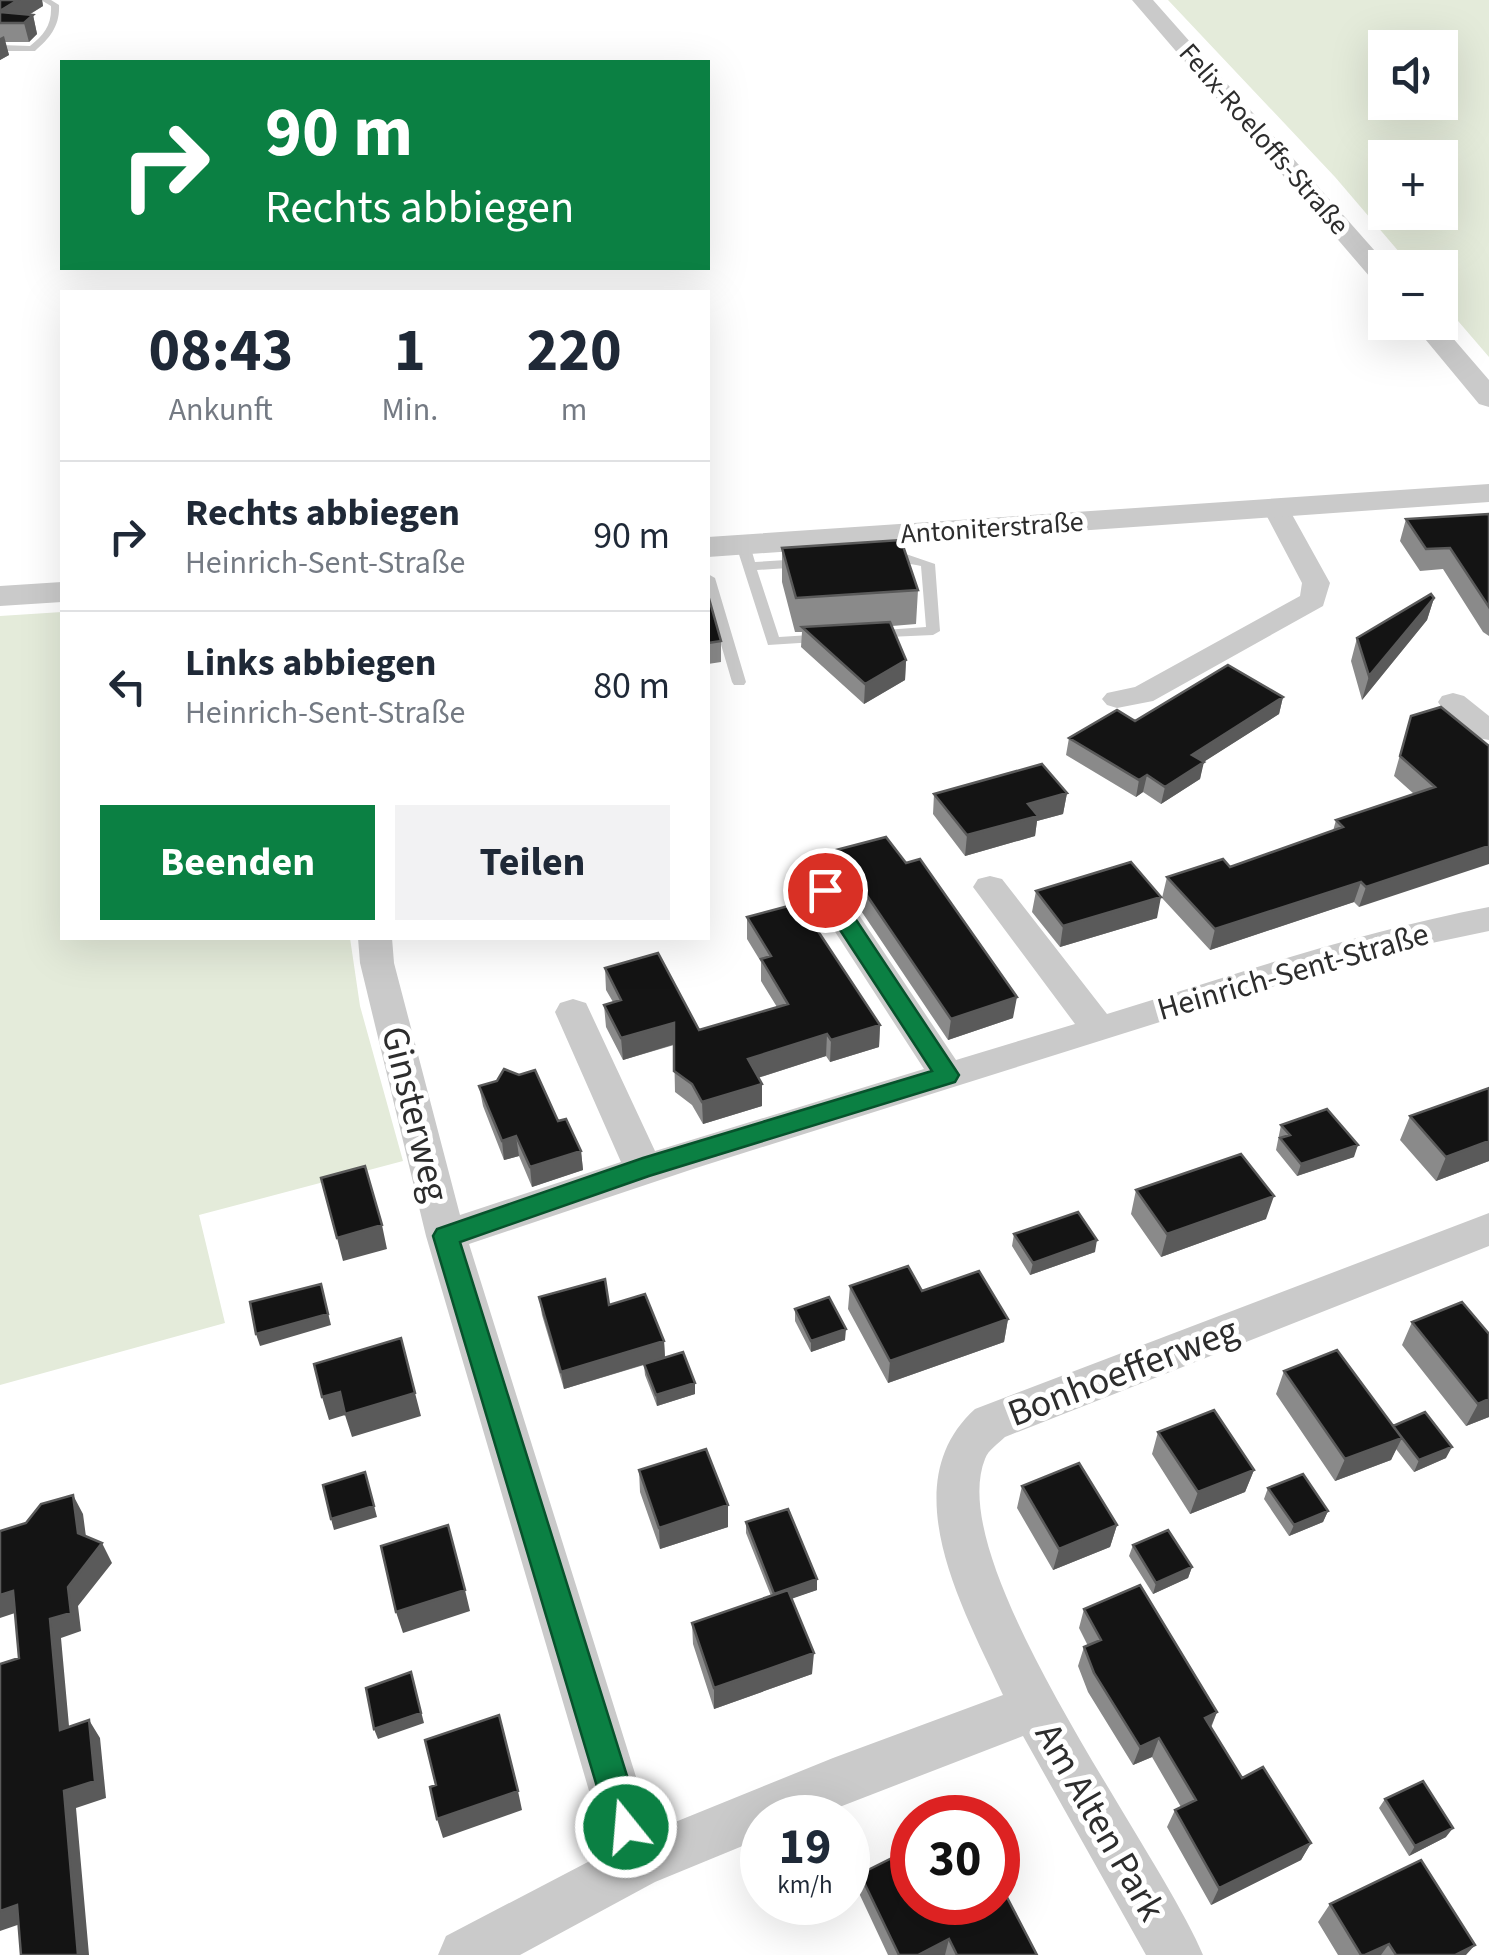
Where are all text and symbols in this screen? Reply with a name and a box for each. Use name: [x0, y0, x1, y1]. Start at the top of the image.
map controls: [1368, 30, 1458, 340]
button: sound: [1368, 30, 1458, 120]
street label: Felix-Roeloffs-Straße: [1169, 34, 1359, 244]
text: 90 m: [265, 83, 413, 183]
icon: right: [100, 100, 230, 230]
button: +: [1368, 140, 1458, 230]
text: Rechts abbiegen: [265, 176, 574, 240]
button: −: [1368, 250, 1458, 340]
text: 08:43: [148, 309, 293, 394]
text: 1: [394, 309, 426, 394]
text: 220: [527, 309, 622, 394]
text: Ankunft: [169, 387, 273, 433]
text: Min.: [382, 387, 438, 433]
text: m: [561, 387, 587, 433]
text: Rechts abbiegen: [185, 486, 460, 540]
street label: Antoniterstraße: [899, 502, 1085, 554]
icon: right: [100, 509, 155, 564]
text: 90 m: [593, 509, 670, 563]
text: Heinrich-Sent-Straße: [185, 540, 465, 586]
text: Links abbiegen: [185, 636, 437, 690]
icon: left: [100, 659, 155, 714]
text: 80 m: [593, 659, 670, 713]
text: Heinrich-Sent-Straße: [185, 690, 465, 736]
button: Beenden: [100, 805, 375, 920]
button: Teilen: [395, 805, 670, 920]
pin: [783, 848, 868, 933]
icon: arrive: [798, 863, 853, 918]
street label: Heinrich-Sent-Straße: [1152, 911, 1434, 1033]
street label: Ginsterweg: [367, 1021, 463, 1207]
street label: Bonhoefferweg: [1000, 1303, 1246, 1441]
street label: Am Alten Park: [1021, 1713, 1179, 1931]
position arrow: [574, 1775, 678, 1879]
speed limit sign: 30: [890, 1795, 1020, 1925]
text: 19: [779, 1812, 831, 1883]
text: km/h: [777, 1867, 833, 1903]

